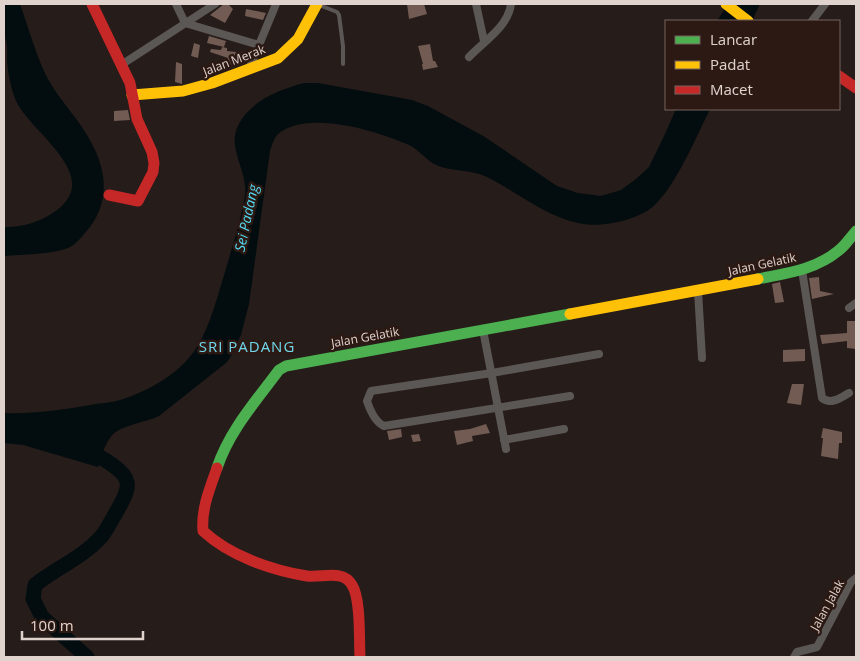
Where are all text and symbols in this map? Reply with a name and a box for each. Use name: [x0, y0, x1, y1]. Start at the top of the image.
legend: [665, 20, 840, 110]
text: Lancar: [710, 29, 757, 49]
street label: Jalan Merak: [199, 40, 268, 80]
text: Padat: [710, 54, 750, 74]
text: Macet: [710, 79, 753, 99]
water label: Sei Padang: [230, 182, 263, 253]
street label: Jalan Gelatik: [726, 248, 798, 280]
street label: Jalan Gelatik: [329, 323, 401, 352]
district label: SRI PADANG: [199, 336, 295, 356]
street label: Jalan Jalak: [806, 576, 848, 634]
scale bar: [22, 608, 144, 640]
text: 100 m: [30, 615, 74, 635]

